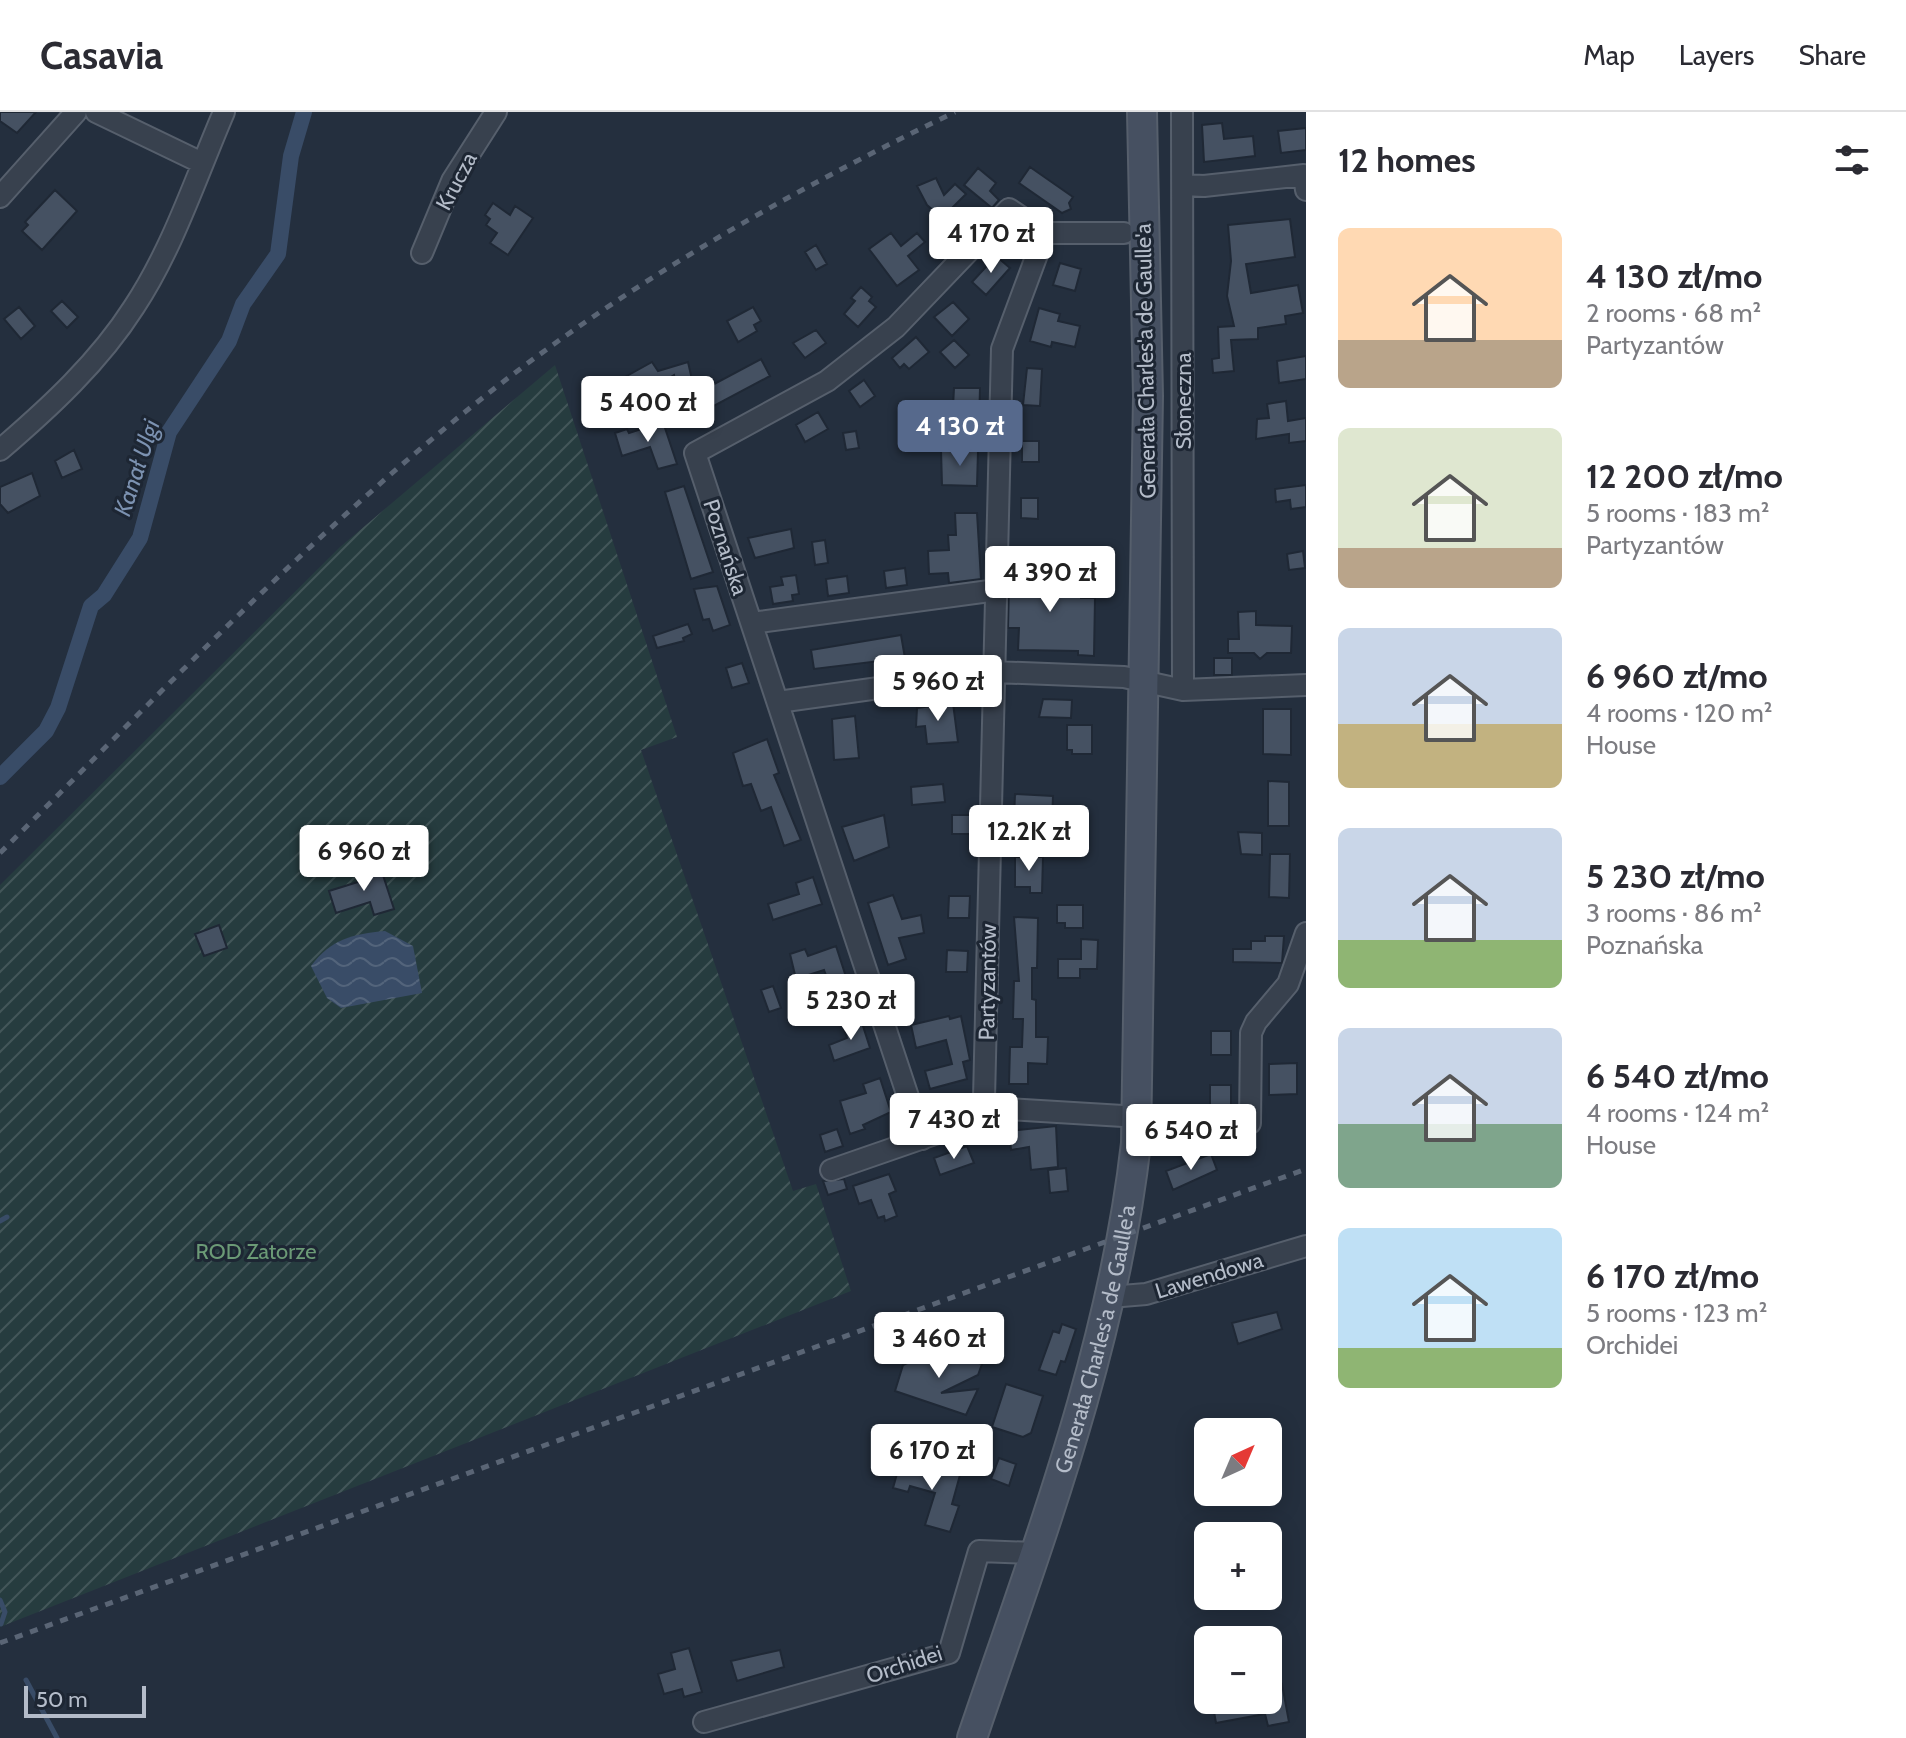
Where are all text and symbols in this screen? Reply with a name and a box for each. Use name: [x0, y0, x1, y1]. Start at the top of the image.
text: Casavia: [40, 32, 163, 79]
text: Map: [1583, 38, 1635, 72]
text: Layers: [1679, 38, 1754, 72]
text: Share: [1798, 38, 1866, 72]
icon: filters: [1830, 138, 1874, 182]
text: 12 homes: [1338, 139, 1476, 181]
street label: Krucza: [430, 147, 483, 215]
pin: 4 170 zł: [908, 207, 1074, 275]
text: 4 170 zł: [947, 217, 1035, 249]
street label: Generała Charles'a de Gaulle'a: [1130, 223, 1161, 499]
text: 4 130 zł/mo: [1586, 255, 1762, 297]
icon: home: [1402, 260, 1498, 356]
text: 2 rooms · 68 m²: [1586, 297, 1761, 329]
text: Partyzantów: [1586, 329, 1724, 361]
street label: Słoneczna: [1170, 352, 1197, 449]
pin: 5 400 zł: [565, 376, 731, 444]
text: 5 400 zł: [599, 386, 697, 418]
pin: 4 130 zł: [877, 400, 1043, 468]
text: 4 130 zł: [916, 410, 1004, 442]
water label: Kanał Ulgi: [107, 415, 166, 520]
text: 12 200 zł/mo: [1586, 455, 1783, 497]
icon: home: [1402, 460, 1498, 556]
street label: Poznańska: [697, 496, 754, 599]
text: 5 rooms · 183 m²: [1586, 497, 1769, 529]
text: Partyzantów: [1586, 529, 1724, 561]
pin: 4 390 zł: [967, 546, 1133, 614]
text: 4 390 zł: [1003, 556, 1097, 588]
pin: 5 960 zł: [855, 655, 1021, 723]
text: 6 960 zł/mo: [1586, 655, 1768, 697]
icon: home: [1402, 660, 1498, 756]
text: 5 960 zł: [892, 665, 984, 697]
text: 4 rooms · 120 m²: [1586, 697, 1772, 729]
text: House: [1586, 729, 1656, 761]
pin: 12.2K zł: [946, 805, 1112, 873]
text: 12.2K zł: [987, 815, 1071, 847]
pin: 6 960 zł: [281, 825, 447, 893]
text: 6 960 zł: [318, 835, 410, 867]
text: 5 230 zł/mo: [1586, 855, 1765, 897]
icon: home: [1402, 860, 1498, 956]
text: 3 rooms · 86 m²: [1586, 897, 1762, 929]
street label: Partyzantów: [973, 923, 1002, 1041]
text: Poznańska: [1586, 929, 1703, 961]
pin: 5 230 zł: [768, 974, 934, 1042]
text: 5 230 zł: [806, 984, 896, 1016]
text: 6 540 zł/mo: [1586, 1055, 1769, 1097]
icon: home: [1402, 1060, 1498, 1156]
pin: 7 430 zł: [871, 1093, 1037, 1161]
text: 4 rooms · 124 m²: [1586, 1097, 1769, 1129]
text: 7 430 zł: [908, 1103, 1000, 1135]
pin: 6 540 zł: [1108, 1104, 1274, 1172]
text: 6 540 zł: [1144, 1114, 1238, 1146]
text: House: [1586, 1129, 1656, 1161]
street label: Generała Charles'a de Gaulle'a: [1049, 1202, 1141, 1477]
park label: ROD Zatorze: [195, 1238, 317, 1265]
street label: Lawendowa: [1152, 1246, 1267, 1305]
text: 6 170 zł/mo: [1586, 1255, 1759, 1297]
icon: home: [1402, 1260, 1498, 1356]
text: 5 rooms · 123 m²: [1586, 1297, 1767, 1329]
pin: 3 460 zł: [856, 1312, 1022, 1380]
text: 3 460 zł: [892, 1322, 986, 1354]
text: Orchidei: [1586, 1329, 1678, 1361]
north arrow: [1194, 1418, 1282, 1506]
map controls: [1194, 1418, 1282, 1714]
pin: 6 170 zł: [849, 1424, 1015, 1492]
text: 6 170 zł: [889, 1434, 975, 1466]
button: +: [1194, 1522, 1282, 1610]
button: −: [1194, 1626, 1282, 1714]
street label: Orchidei: [863, 1640, 945, 1689]
scale bar: [24, 1682, 146, 1718]
text: 50 m: [36, 1686, 88, 1713]

